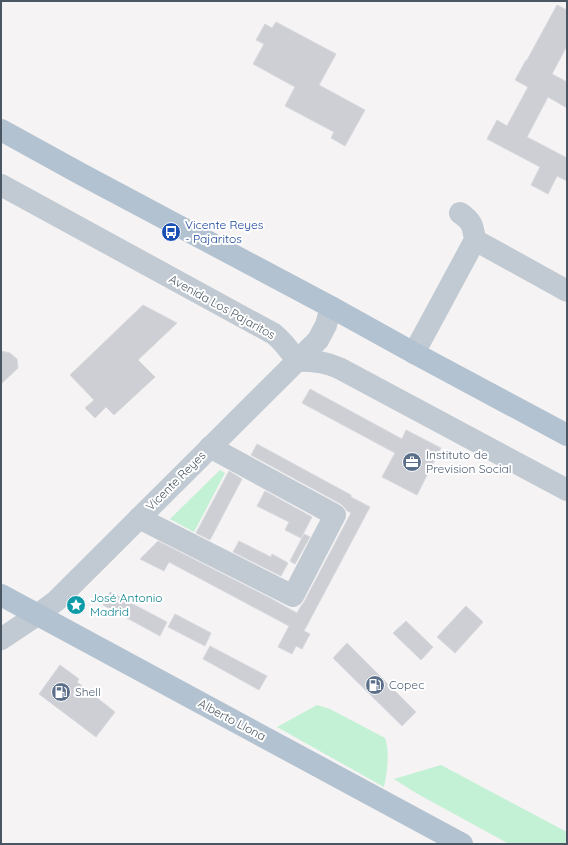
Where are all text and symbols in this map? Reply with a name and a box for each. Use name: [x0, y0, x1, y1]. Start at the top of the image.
place label: Vicente Reyes - Pajaritos: [185, 217, 264, 246]
bus stop icon: Vicente Reyes - Pajaritos: [160, 221, 182, 243]
street label: Avenida Los Pajaritos: [166, 271, 278, 342]
street label: Vicente Reyes: [143, 447, 209, 514]
place label: Instituto de Prevision Social: [426, 447, 512, 476]
office icon: Instituto de Prevision Social: [401, 451, 423, 473]
place label: José Antonio Madrid: [90, 590, 163, 619]
place icon: José Antonio Madrid: [65, 594, 87, 616]
fuel station icon: Copec: [364, 674, 386, 696]
place label: Copec: [389, 677, 424, 692]
fuel station icon: Shell: [50, 681, 72, 703]
place label: Shell: [75, 684, 101, 699]
street label: Alberto Llona: [196, 696, 269, 744]

